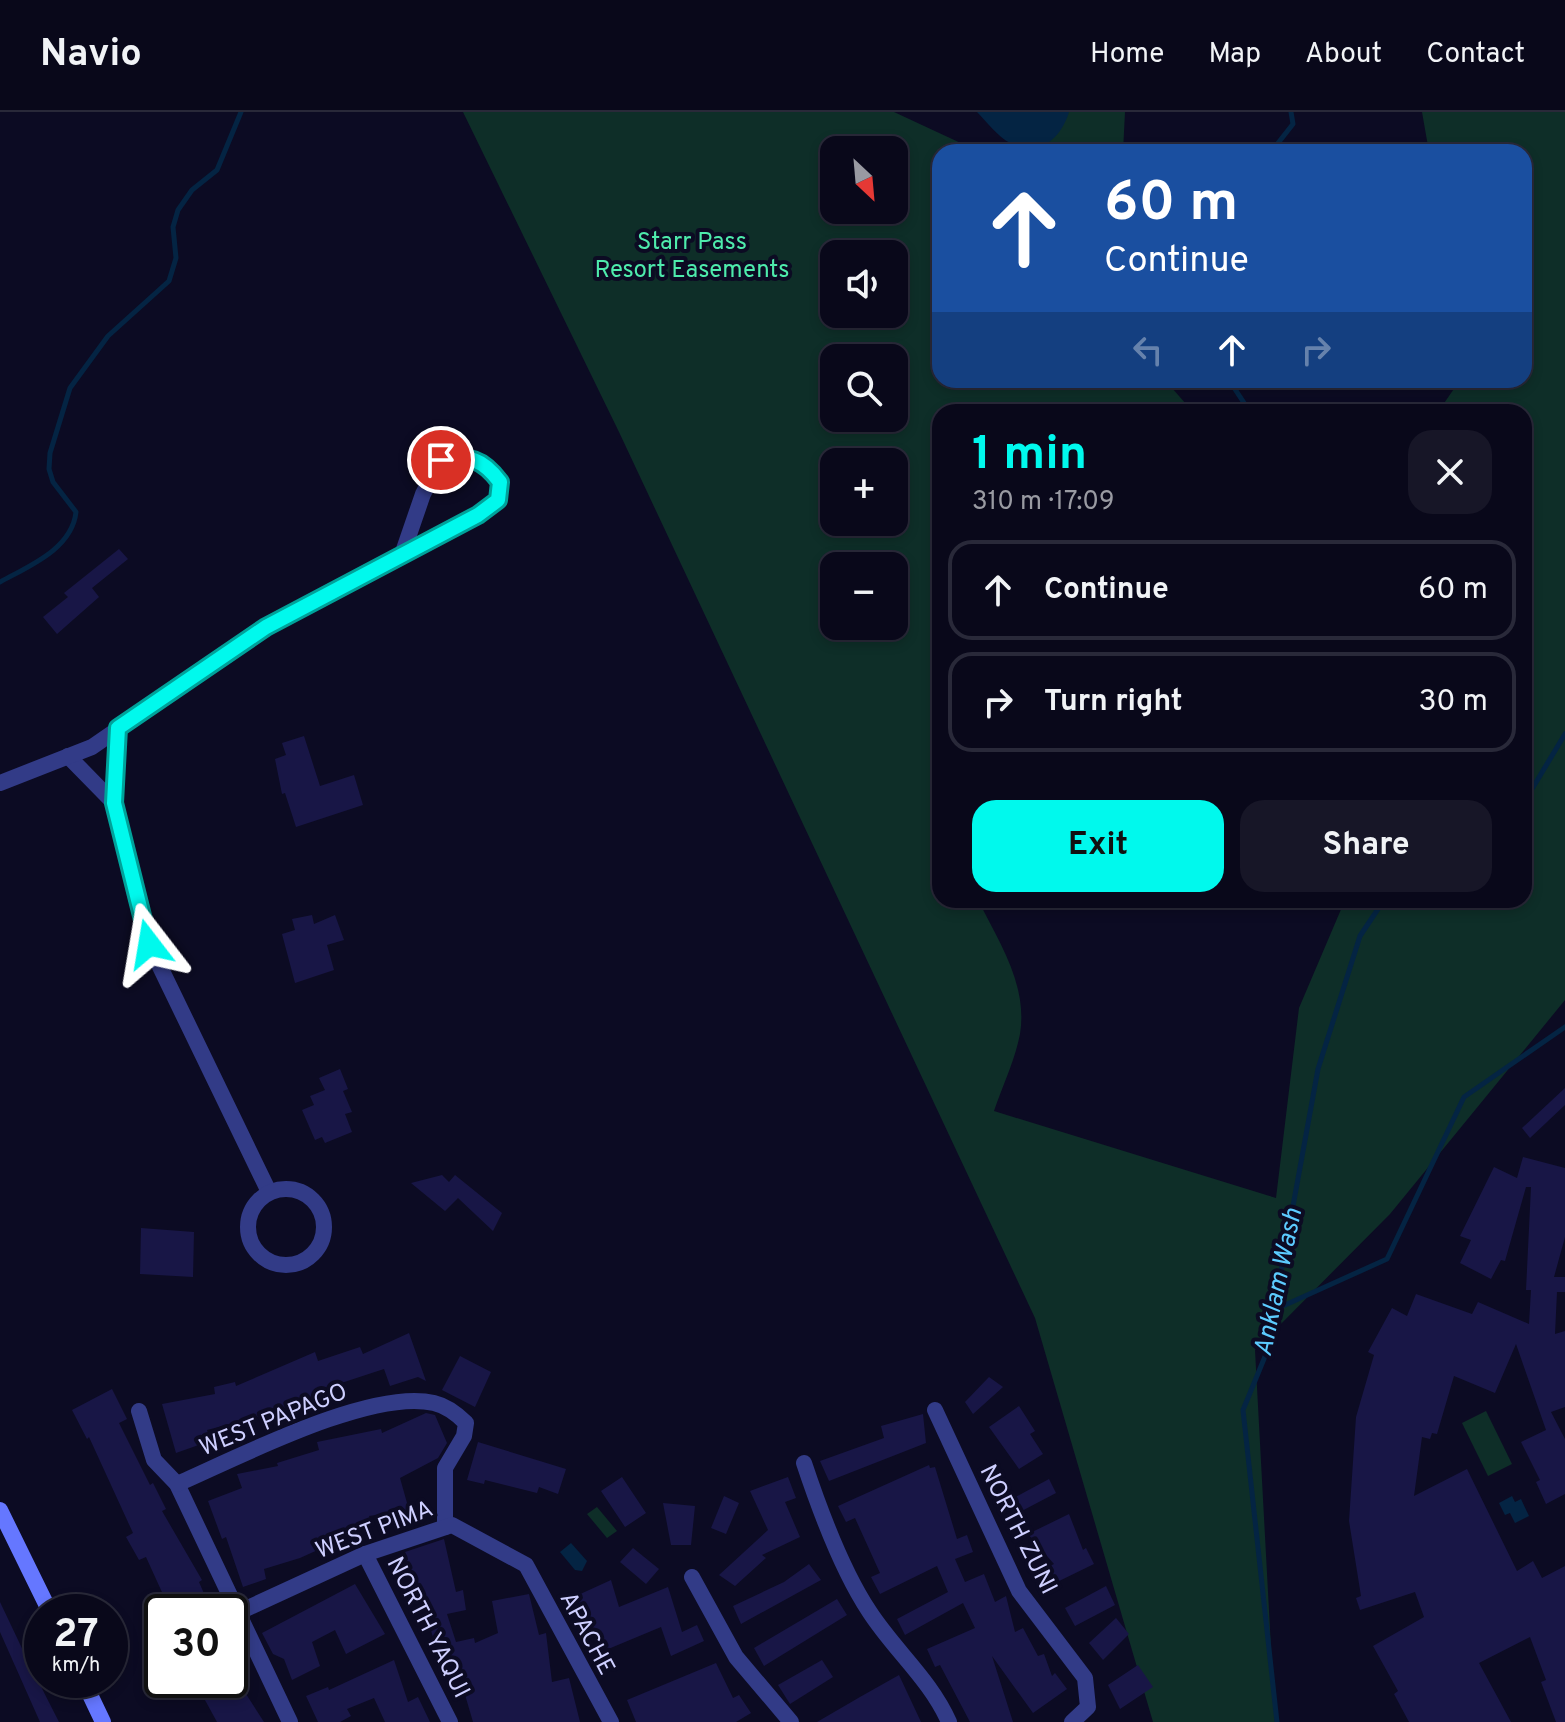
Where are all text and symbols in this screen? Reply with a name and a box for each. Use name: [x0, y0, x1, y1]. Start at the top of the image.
text: Navio: [40, 31, 142, 80]
text: Home: [1090, 37, 1164, 73]
text: Map: [1208, 37, 1261, 73]
text: About: [1305, 37, 1382, 73]
text: Contact: [1426, 37, 1525, 73]
north arrow: [820, 136, 908, 224]
map controls: [820, 136, 908, 640]
text: 60 m: [1104, 170, 1238, 240]
icon: ahead: [972, 176, 1076, 280]
park label: Starr Pass Resort Easements: [595, 228, 789, 286]
text: Continue: [1104, 239, 1249, 285]
button: sound: [820, 240, 908, 328]
icon: left: [1126, 328, 1170, 372]
icon: ahead: [1210, 328, 1254, 372]
icon: right: [1294, 328, 1338, 372]
button: search: [820, 344, 908, 432]
pin: [407, 426, 475, 494]
text: 1 min: [972, 426, 1087, 486]
button: close: [1408, 430, 1492, 514]
icon: arrive: [419, 438, 463, 482]
button: +: [820, 448, 908, 536]
text: 310 m · 17:09: [972, 486, 1115, 519]
button: −: [820, 552, 908, 640]
icon: ahead: [976, 568, 1020, 612]
text: Continue: [1044, 572, 1169, 609]
text: 60 m: [1418, 572, 1488, 609]
icon: right: [976, 680, 1020, 724]
text: Turn right: [1044, 684, 1182, 721]
text: 30 m: [1419, 684, 1488, 721]
button: Exit: [972, 800, 1224, 892]
button: Share: [1240, 800, 1492, 892]
position arrow: [107, 902, 191, 986]
water label: Anklam Wash: [1248, 1205, 1311, 1360]
street label: WEST PAPAGO: [195, 1378, 352, 1464]
street label: NORTH ZUNI: [972, 1460, 1063, 1600]
street label: WEST PIMA: [312, 1495, 438, 1567]
street label: NORTH YAQUI: [379, 1552, 476, 1704]
street label: APACHE: [552, 1587, 621, 1681]
speed limit sign: 30: [144, 1594, 248, 1698]
text: 27: [53, 1611, 99, 1661]
text: km/h: [52, 1653, 100, 1679]

